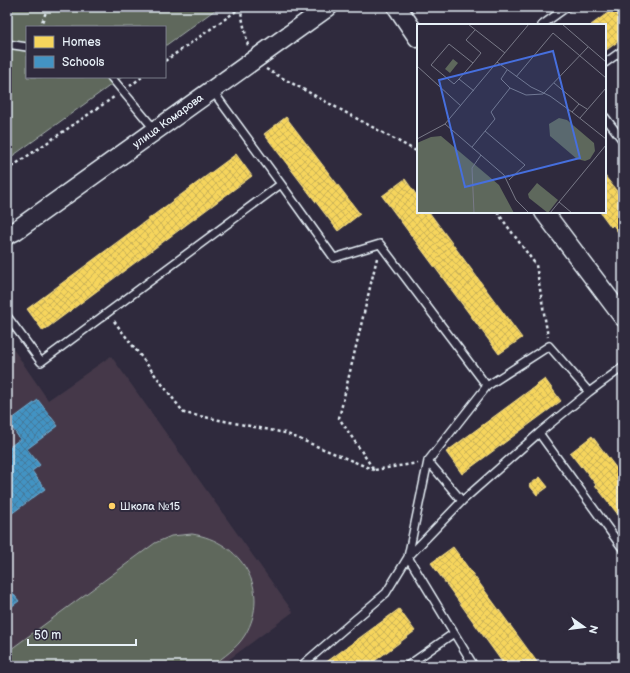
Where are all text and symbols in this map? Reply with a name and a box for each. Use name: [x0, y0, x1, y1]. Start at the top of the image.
inset map: [417, 24, 606, 213]
legend: [26, 26, 166, 78]
text: Homes: [62, 35, 101, 50]
text: Schools: [62, 55, 105, 70]
street label: улица Комарова: [130, 91, 206, 151]
place label: Школа №15: [120, 500, 180, 513]
marker: Школа №15: [107, 501, 117, 511]
north arrow: [564, 607, 604, 647]
scale bar: [28, 621, 136, 647]
text: N: [586, 624, 601, 635]
text: 50 m: [34, 628, 61, 643]

